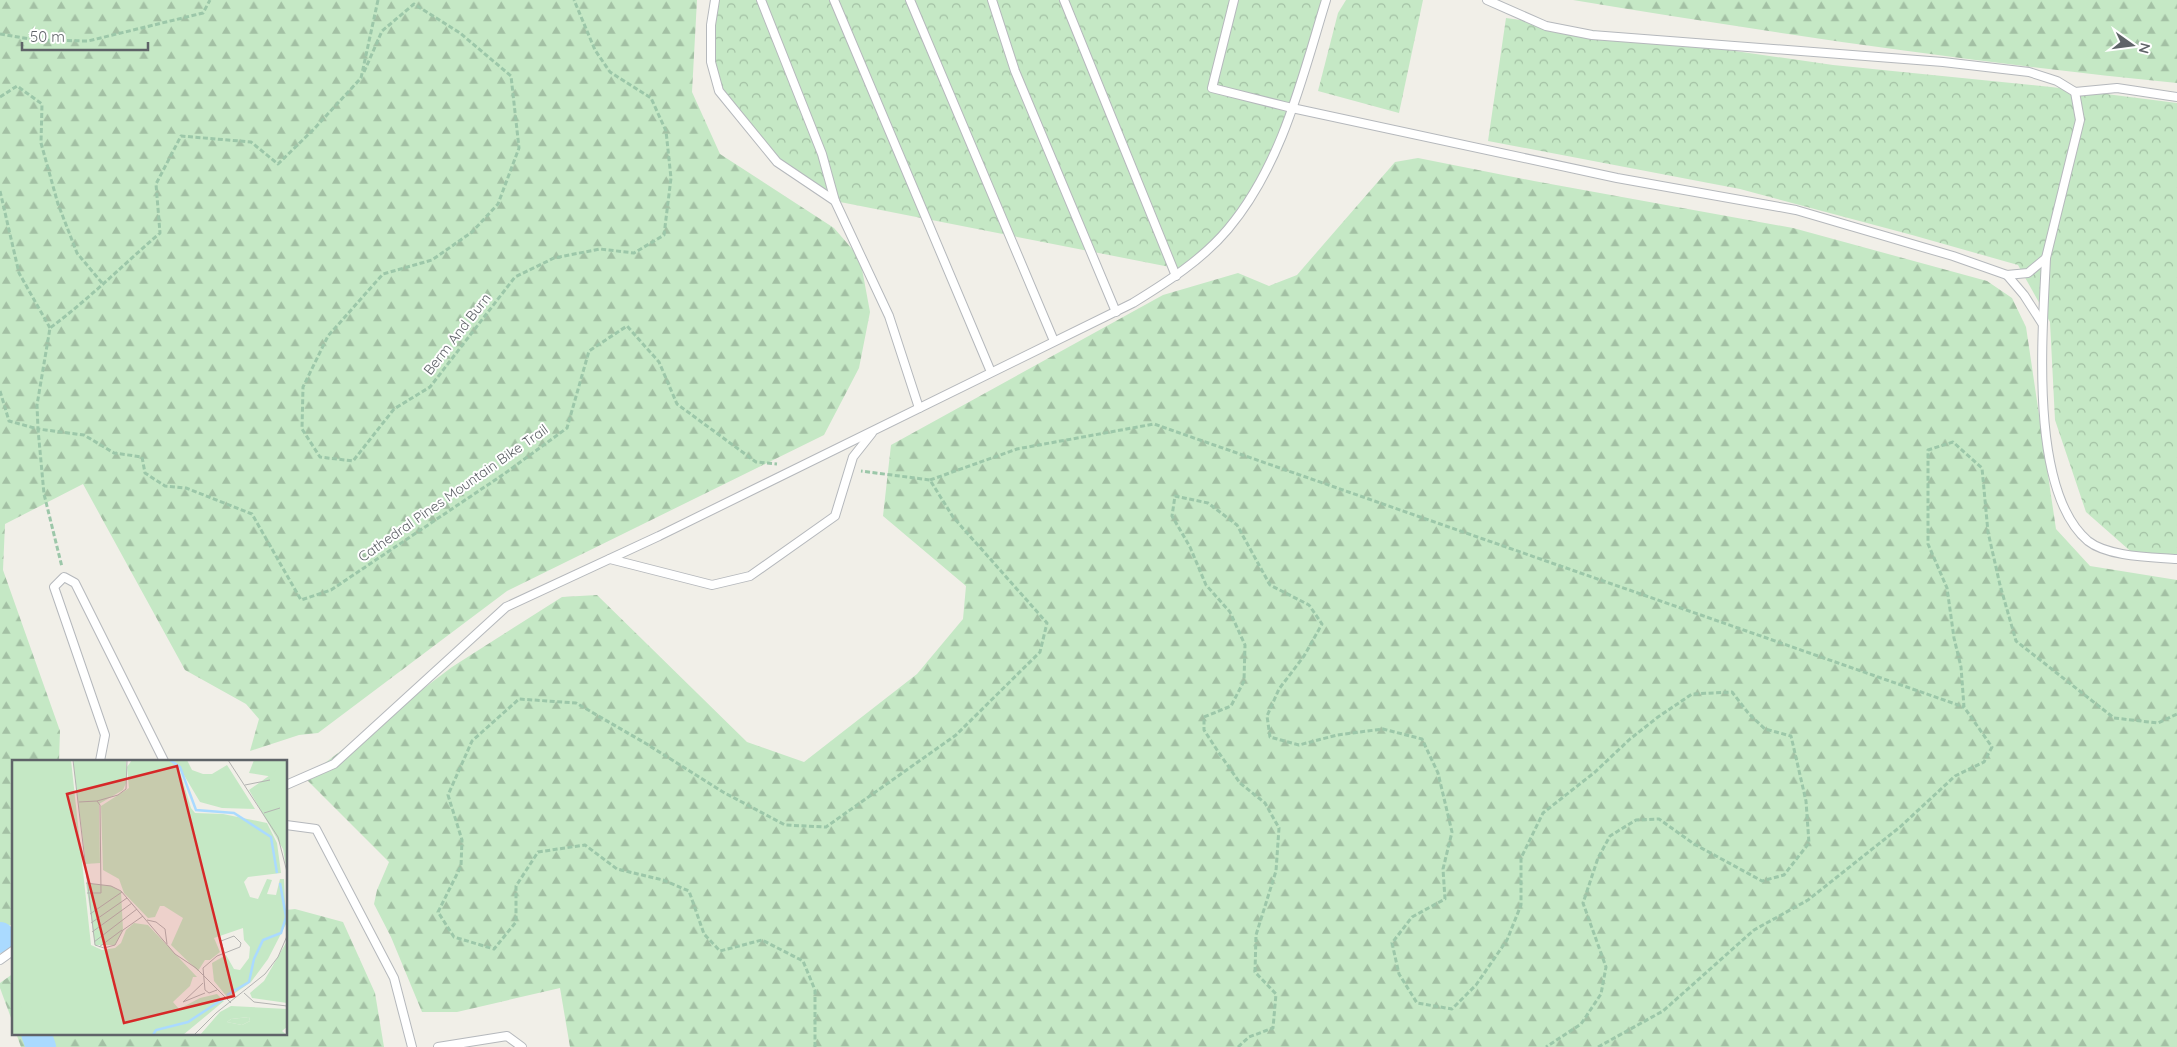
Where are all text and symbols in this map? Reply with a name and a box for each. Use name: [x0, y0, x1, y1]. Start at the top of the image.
scale bar: [22, 20, 149, 52]
north arrow: [2107, 20, 2157, 70]
text: 50 m: [30, 27, 65, 46]
text: N: [2135, 41, 2155, 55]
street label: Berm And Burn: [419, 289, 495, 379]
street label: Cathedral Pines Mountain Bike Trail: [354, 420, 552, 566]
inset map: [12, 760, 288, 1034]

